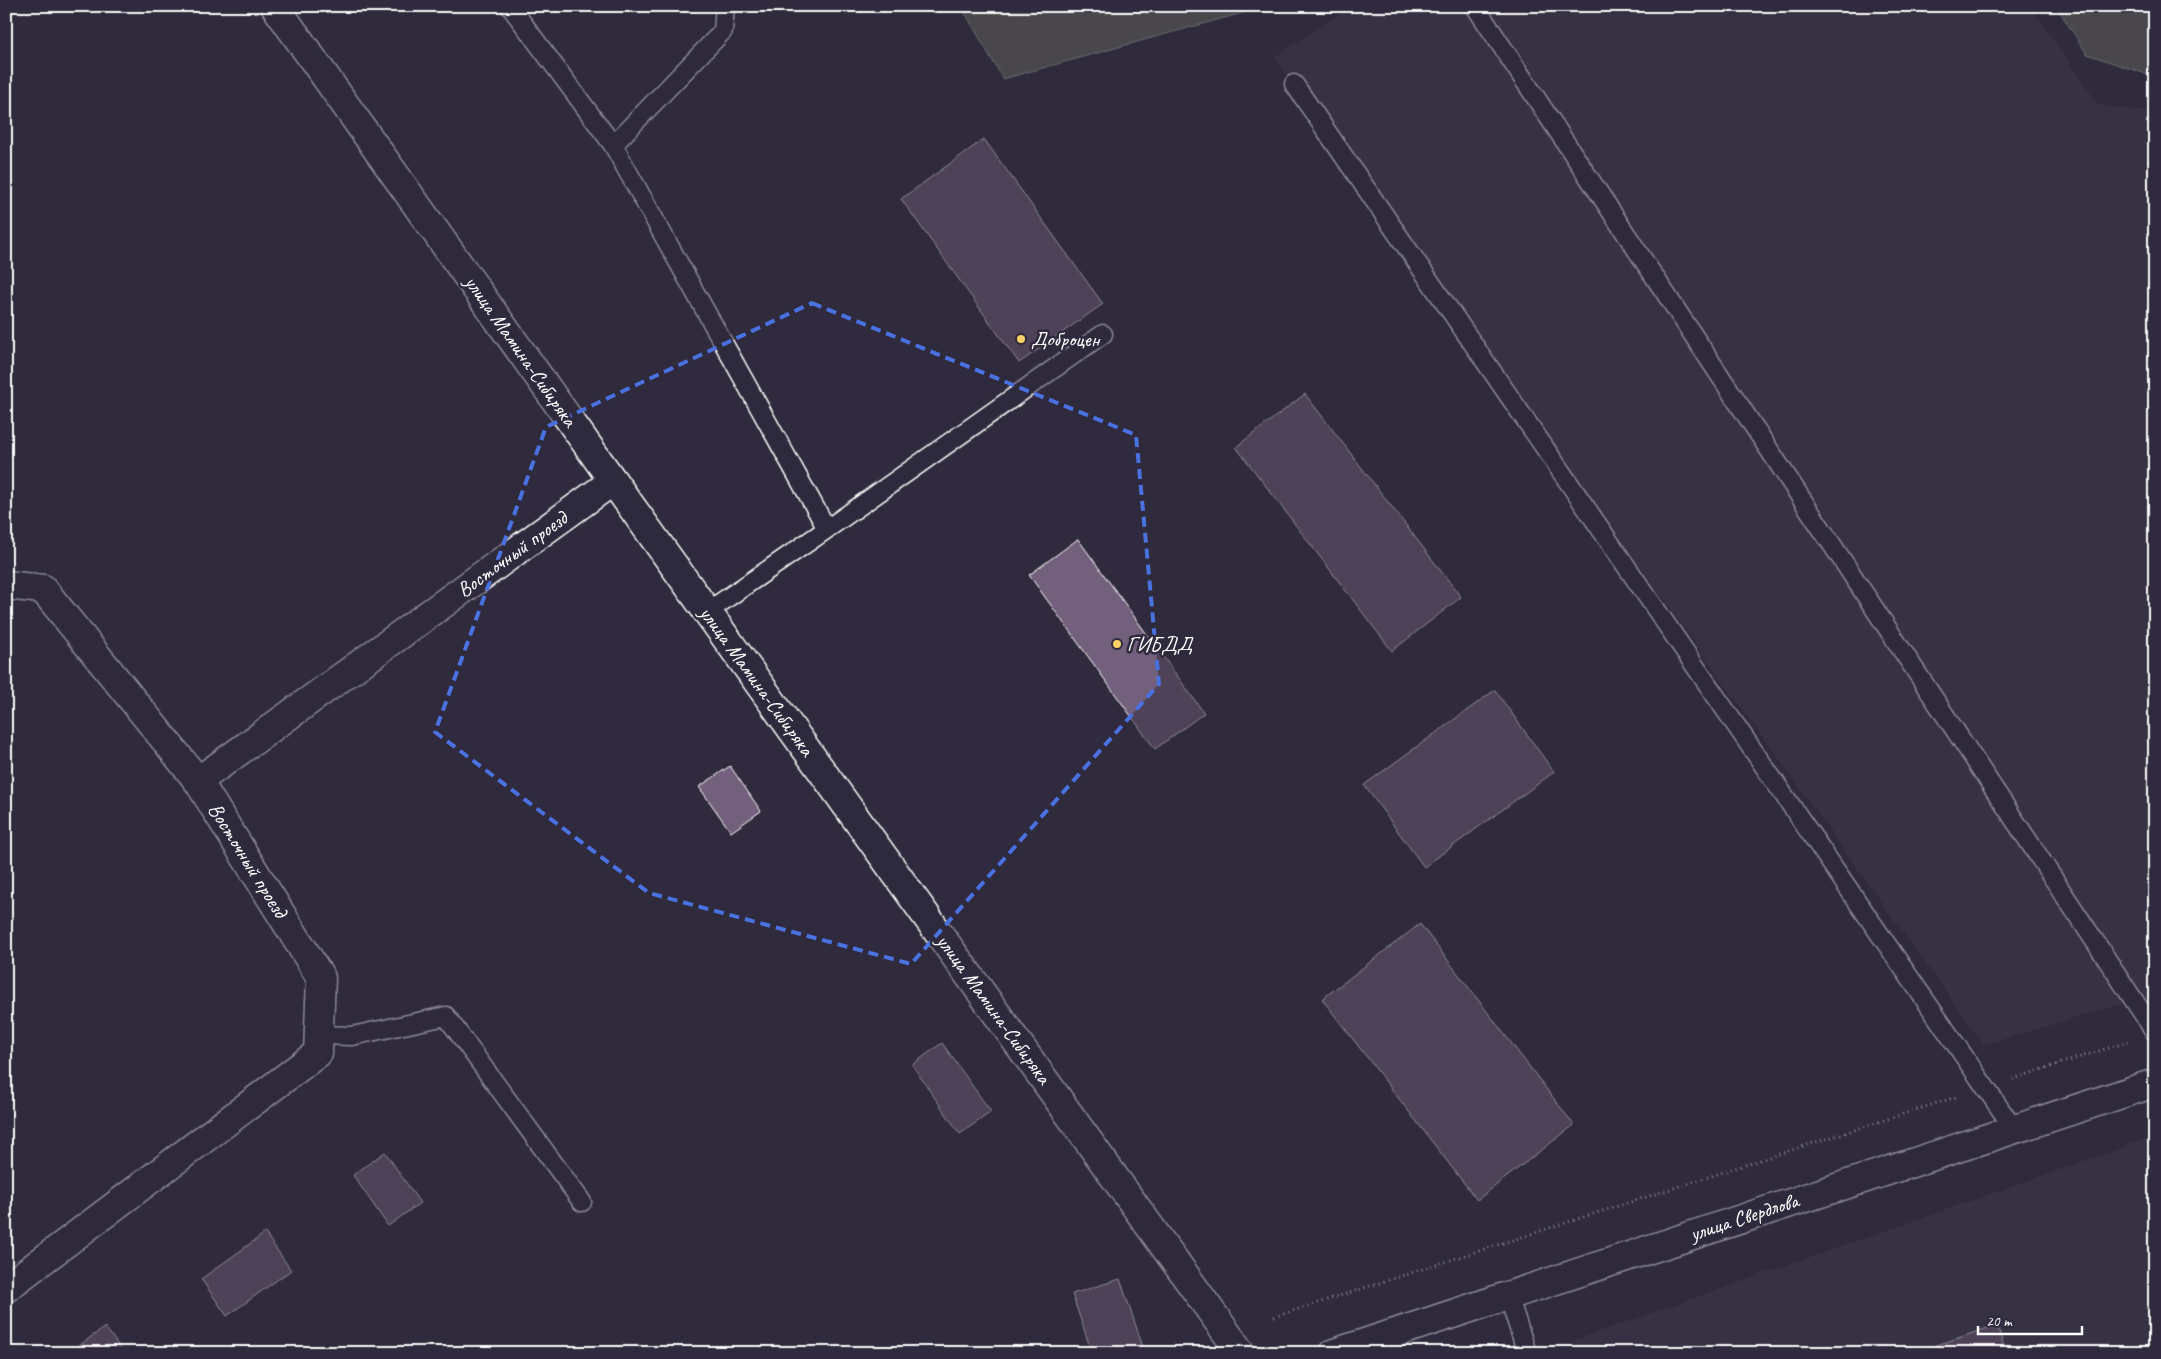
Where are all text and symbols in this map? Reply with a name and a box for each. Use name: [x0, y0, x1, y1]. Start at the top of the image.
street label: улица Мамина-Сибиряка: [458, 269, 584, 433]
place label: Доброцен: [1031, 326, 1101, 352]
marker: Доброцен: [1015, 333, 1027, 345]
street label: Восточный проезд: [452, 504, 574, 603]
street label: улица Мамина-Сибиряка: [693, 599, 821, 763]
place label: ГИБДД: [1127, 631, 1194, 657]
marker: ГИБДД: [1111, 638, 1123, 650]
street label: Восточный проезд: [202, 798, 295, 924]
street label: улица Мамина-Сибиряка: [930, 927, 1058, 1091]
street label: улица Свердлова: [1685, 1187, 1804, 1247]
scale bar: [1978, 1304, 2082, 1336]
text: 20 m: [1986, 1312, 2013, 1331]

